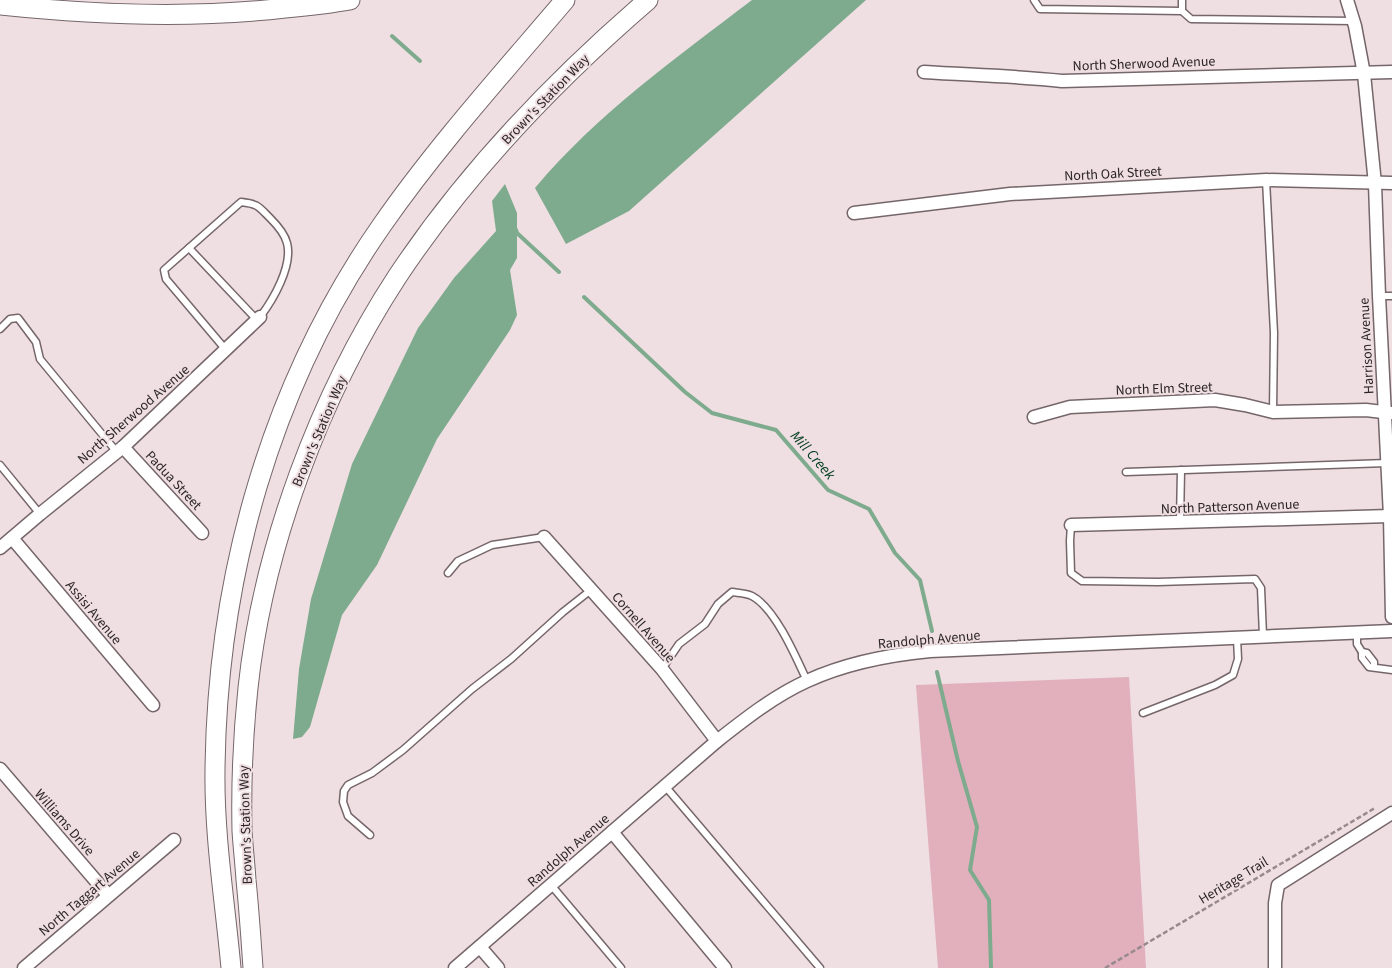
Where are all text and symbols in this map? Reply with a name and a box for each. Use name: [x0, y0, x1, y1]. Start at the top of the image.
street label: Brown's Station Way: [497, 50, 595, 149]
street label: North Sherwood Avenue: [1072, 52, 1216, 76]
street label: North Oak Street: [1064, 161, 1163, 187]
street label: Harrison Avenue: [1354, 297, 1380, 395]
street label: North Sherwood Avenue: [73, 360, 194, 469]
street label: Brown's Station Way: [287, 372, 353, 490]
street label: North Elm Street: [1115, 377, 1213, 401]
water label: Mill Creek: [785, 426, 841, 485]
street label: Padua Street: [140, 447, 206, 515]
street label: North Patterson Avenue: [1160, 495, 1300, 519]
street label: Assisi Avenue: [60, 576, 126, 649]
street label: Cornell Avenue: [607, 588, 680, 668]
street label: Randolph Avenue: [877, 626, 981, 654]
street label: Brown's Station Way: [234, 765, 258, 885]
street label: Williams Drive: [30, 785, 99, 860]
street label: Randolph Avenue: [523, 809, 614, 892]
street label: North Taggart Avenue: [35, 844, 145, 941]
street label: Heritage Trail: [1195, 852, 1272, 909]

